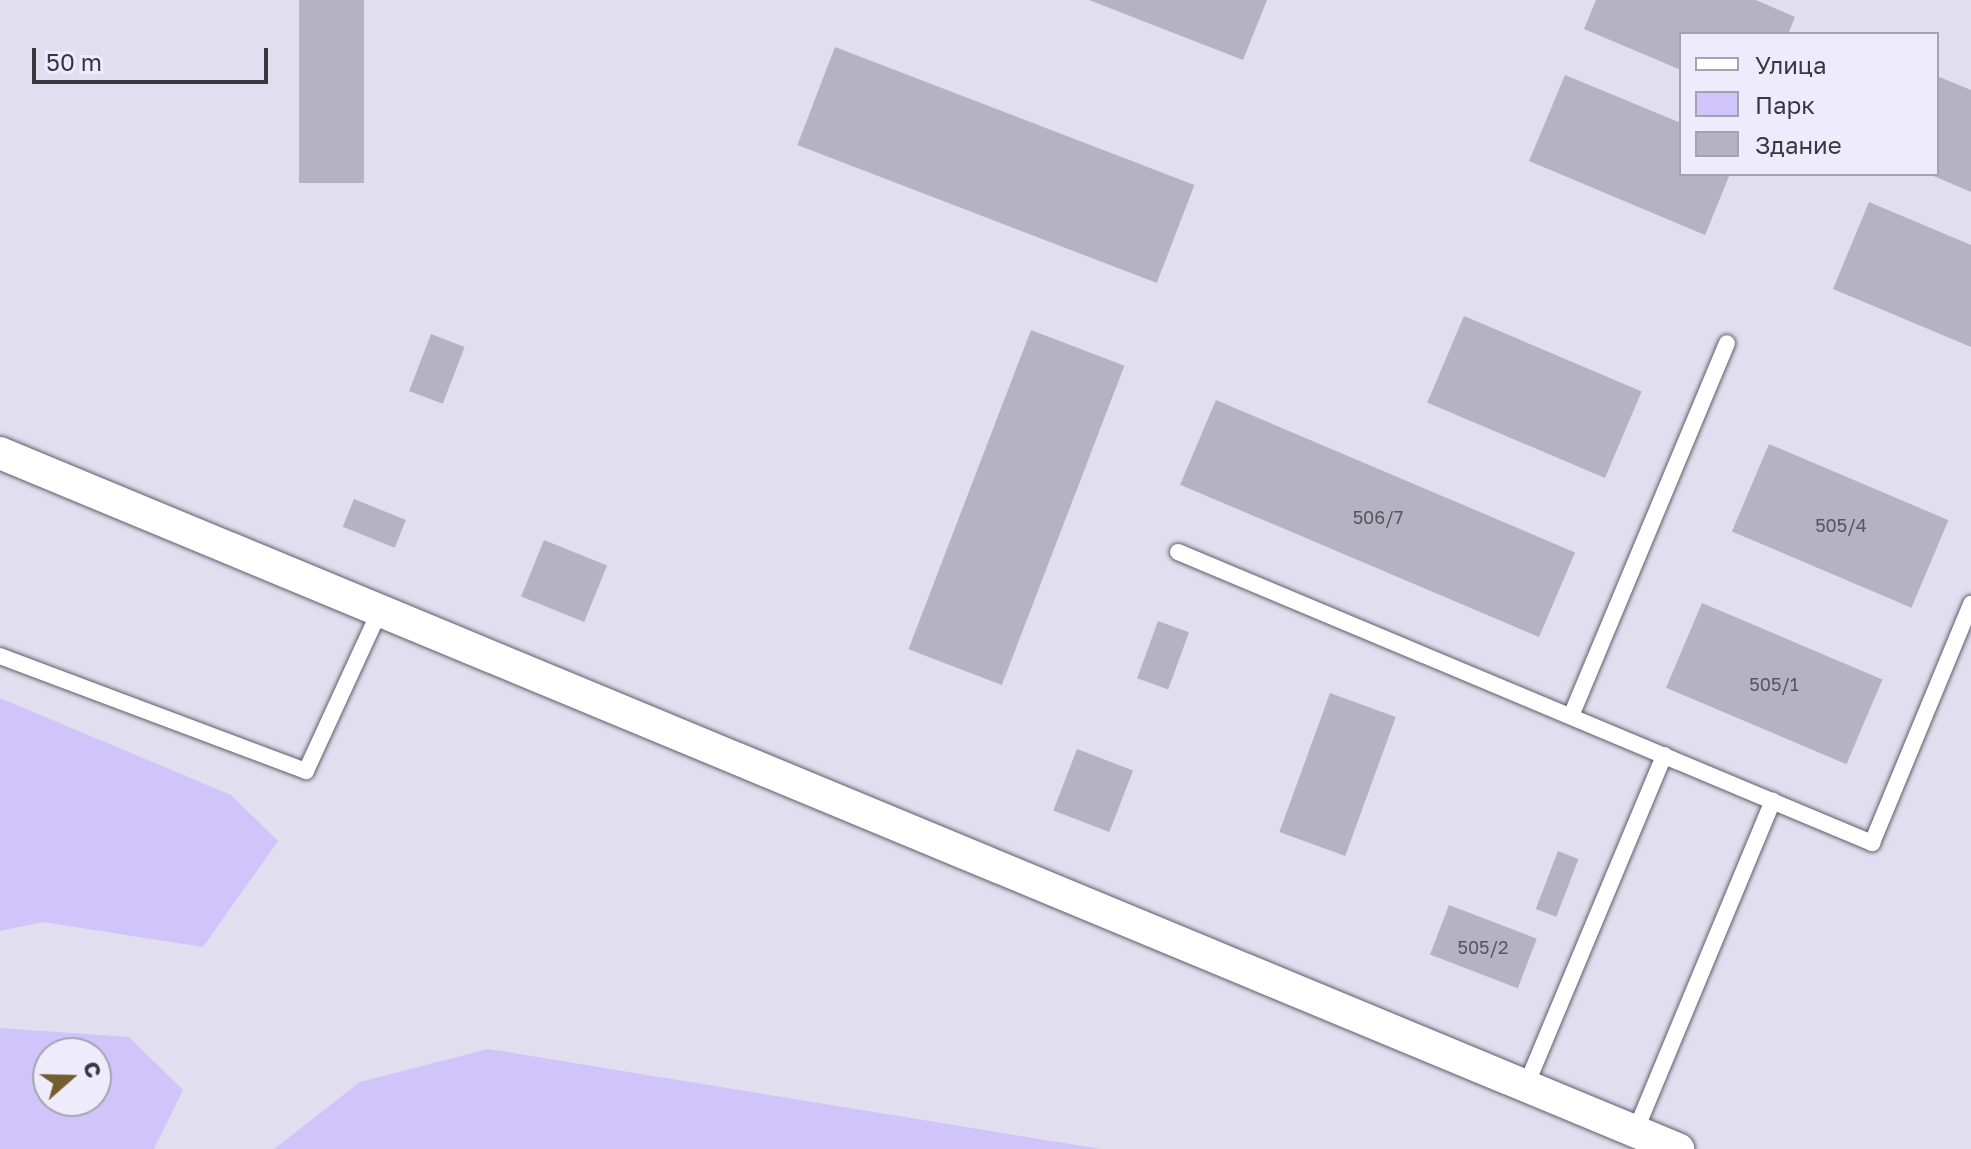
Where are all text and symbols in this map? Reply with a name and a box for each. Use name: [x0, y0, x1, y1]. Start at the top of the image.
scale bar: [36, 32, 272, 82]
legend: [1679, 32, 1939, 176]
text: 50 m: [46, 47, 102, 76]
text: Улица: [1755, 50, 1827, 79]
text: Парк: [1755, 90, 1815, 119]
text: Здание: [1755, 130, 1842, 159]
house number: 506/7: [1353, 506, 1403, 528]
house number: 505/4: [1815, 514, 1867, 536]
house number: 505/1: [1749, 673, 1799, 695]
house number: 505/2: [1457, 936, 1509, 958]
north arrow: [32, 1037, 112, 1117]
text: С: [78, 1057, 109, 1081]

